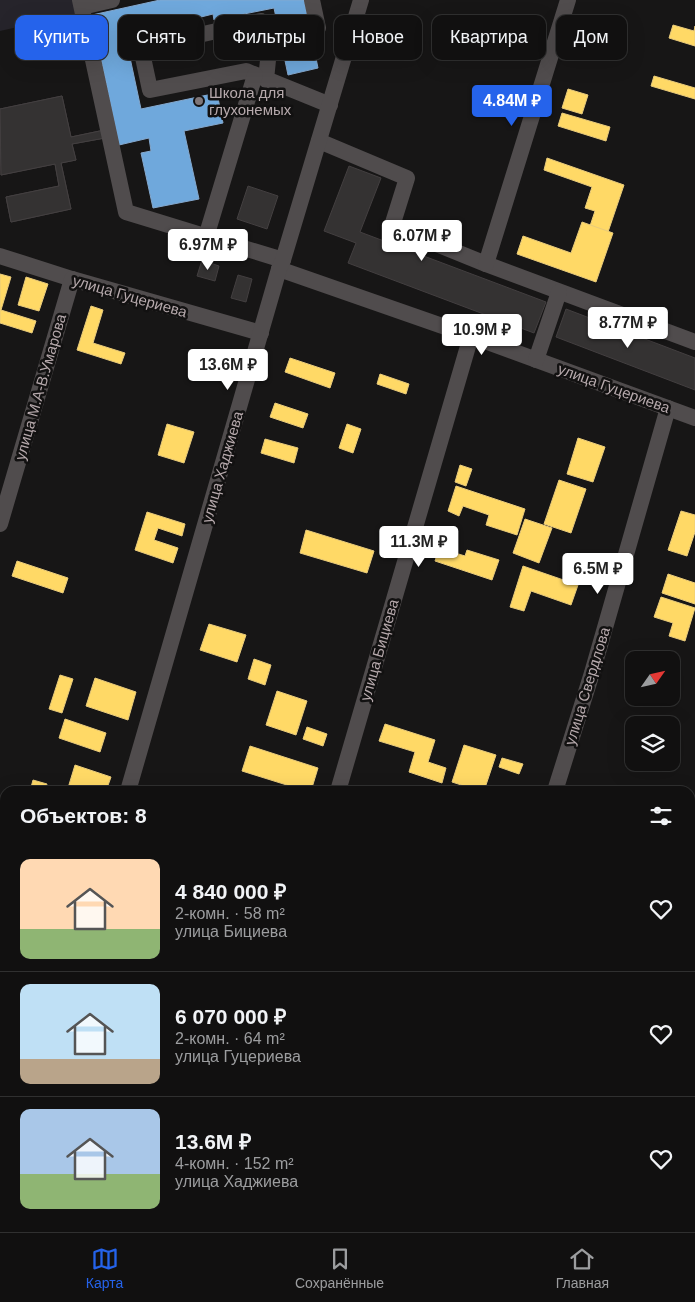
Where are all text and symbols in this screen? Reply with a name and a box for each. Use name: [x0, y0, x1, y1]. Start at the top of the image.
chip: Купить: [15, 15, 108, 60]
chip: Снять: [118, 15, 204, 60]
chip: Фильтры: [214, 15, 324, 60]
chip: Новое: [334, 15, 422, 60]
chip: Квартира: [432, 15, 546, 60]
chip: Дом: [556, 15, 627, 60]
place label: Школа для глухонемых: [209, 84, 292, 118]
pin: 4.84M ₽: [466, 84, 558, 127]
text: 4.84M ₽: [483, 92, 541, 109]
marker: Школа для глухонемых: [193, 95, 205, 107]
pin: 6.07M ₽: [376, 220, 468, 262]
text: 6.07M ₽: [393, 227, 451, 244]
pin: 6.97M ₽: [162, 228, 254, 271]
text: 6.97M ₽: [179, 236, 237, 253]
street label: улица Гуцериева: [71, 272, 190, 321]
pin: 8.77M ₽: [582, 306, 674, 349]
street label: улица М.А-В.Умарова: [11, 311, 69, 462]
pin: 10.9M ₽: [436, 314, 528, 356]
text: 8.77M ₽: [599, 314, 657, 331]
text: 10.9M ₽: [453, 321, 511, 338]
pin: 13.6M ₽: [182, 348, 274, 391]
text: 13.6M ₽: [199, 356, 257, 373]
street label: улица Гуцериева: [556, 360, 673, 416]
street label: улица Хаджиева: [198, 409, 246, 525]
pin: 11.3M ₽: [373, 526, 465, 568]
text: 11.3M ₽: [390, 533, 448, 550]
pin: 6.5M ₽: [557, 552, 639, 595]
text: 6.5M ₽: [573, 560, 623, 577]
street label: улица Бициева: [356, 597, 402, 703]
street label: улица Свердлова: [561, 624, 613, 747]
north arrow: [625, 651, 680, 706]
map controls: [625, 651, 680, 771]
button: layers: [625, 716, 680, 771]
icon: filters: [647, 802, 675, 830]
text: Объектов: 8: [20, 804, 147, 827]
icon: home: [60, 879, 120, 939]
text: 4 840 000 ₽: [175, 880, 286, 903]
icon: heart: [647, 895, 675, 923]
text: 2-комн. · 58 m²: [175, 905, 285, 922]
text: улица Бициева: [175, 923, 287, 940]
icon: home: [60, 1004, 120, 1064]
text: 6 070 000 ₽: [175, 1005, 286, 1028]
icon: heart: [647, 1020, 675, 1048]
text: 2-комн. · 64 m²: [175, 1030, 285, 1047]
text: улица Гуцериева: [175, 1048, 301, 1065]
icon: home: [60, 1129, 120, 1189]
text: 13.6M ₽: [175, 1130, 251, 1153]
icon: heart: [647, 1145, 675, 1173]
text: 4-комн. · 152 m²: [175, 1155, 294, 1172]
text: улица Хаджиева: [175, 1173, 298, 1190]
tab: Карта: [86, 1245, 123, 1291]
tab: Сохранённые: [295, 1245, 384, 1291]
tab: Главная: [556, 1245, 609, 1291]

